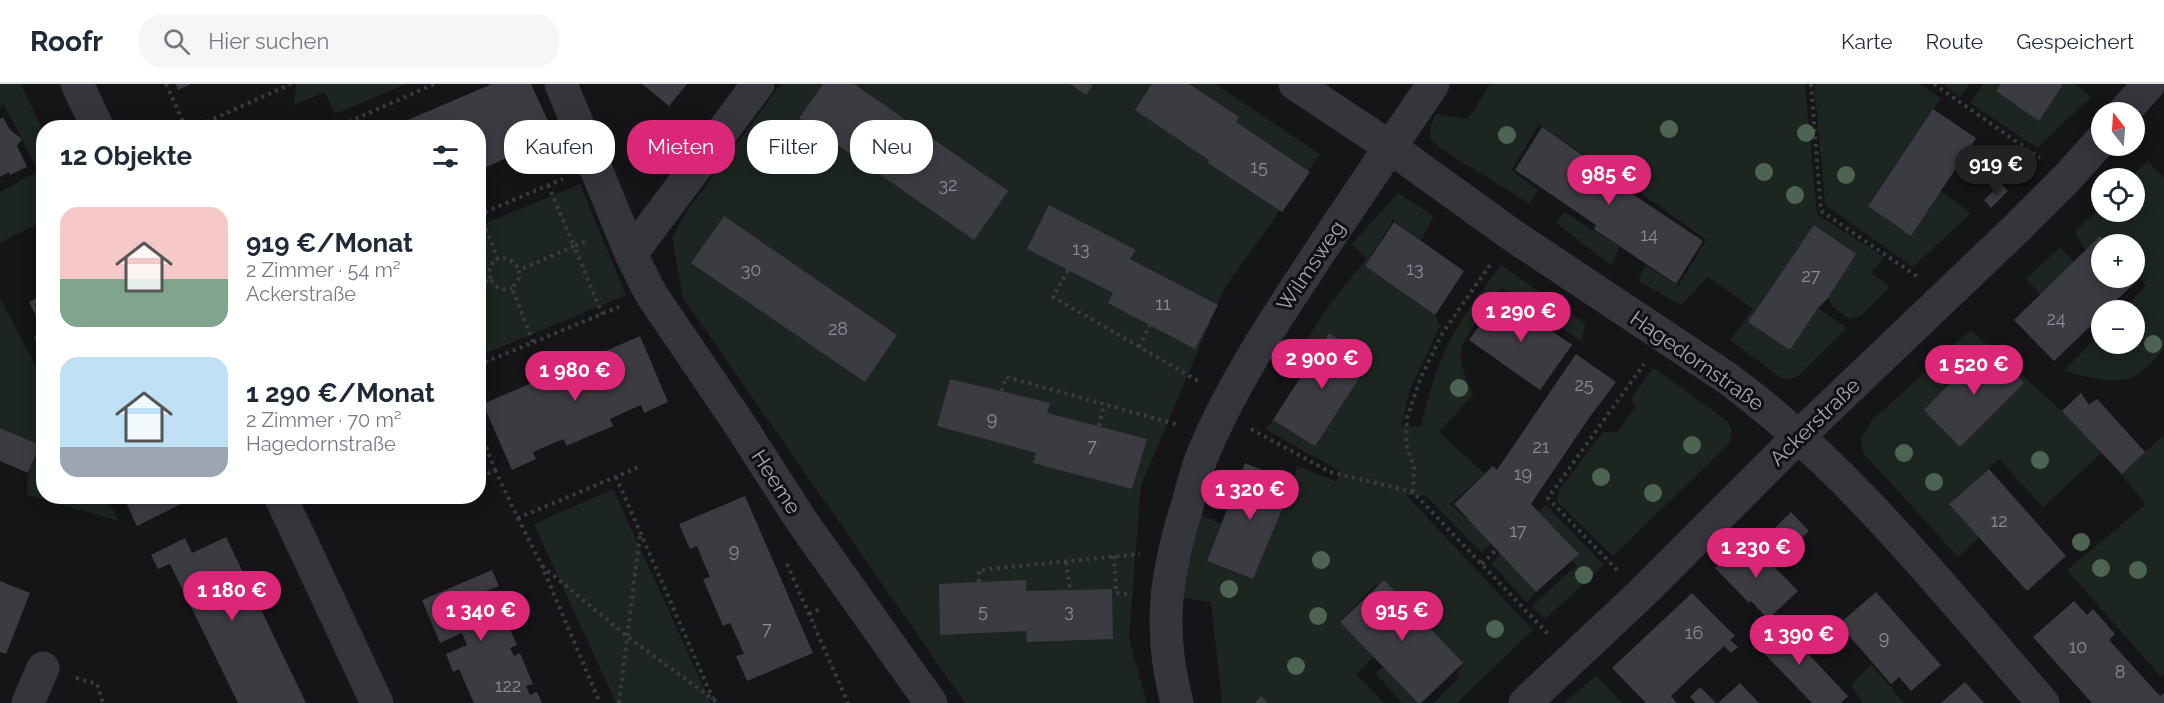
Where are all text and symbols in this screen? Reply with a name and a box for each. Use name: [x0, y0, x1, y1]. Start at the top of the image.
search box: [139, 14, 559, 68]
text: Roofr: [30, 25, 103, 58]
icon: search: [160, 25, 193, 58]
text: Hier suchen: [208, 28, 329, 54]
text: Karte: [1841, 29, 1893, 54]
text: Route: [1926, 29, 1983, 54]
text: Gespeichert: [2016, 29, 2134, 54]
north arrow: [2091, 102, 2145, 156]
map controls: [2091, 102, 2145, 354]
chip: Kaufen: [504, 120, 615, 174]
chip: Mieten: [627, 120, 735, 174]
chip: Filter: [747, 120, 838, 174]
chip: Neu: [850, 120, 933, 174]
icon: filters: [429, 140, 462, 173]
text: 12 Objekte: [60, 141, 192, 171]
pin: 919 €: [1954, 145, 2038, 196]
text: 919 €: [1969, 152, 2023, 176]
pin: 985 €: [1567, 155, 1651, 206]
house number: 15: [1250, 156, 1268, 177]
text: 985 €: [1581, 162, 1637, 186]
button: locate: [2091, 168, 2145, 222]
house number: 32: [939, 174, 958, 195]
street label: Wilmsweg: [1271, 216, 1350, 316]
house number: 14: [1640, 224, 1658, 245]
text: 919 €/Monat: [246, 228, 413, 258]
icon: home: [108, 231, 180, 303]
button: +: [2091, 234, 2145, 288]
house number: 13: [1072, 238, 1090, 259]
text: 2 Zimmer · 54 m²: [246, 258, 401, 282]
house number: 13: [1406, 258, 1424, 279]
house number: 30: [741, 259, 761, 280]
house number: 27: [1801, 265, 1821, 286]
text: Ackerstraße: [246, 282, 356, 306]
pin: 1 290 €: [1466, 292, 1576, 343]
house number: 11: [1155, 293, 1171, 314]
text: 1 290 €: [1486, 299, 1556, 323]
button: −: [2091, 300, 2145, 354]
street label: Hagedornstraße: [1626, 305, 1769, 416]
house number: 24: [2046, 308, 2066, 329]
house number: 28: [828, 318, 848, 339]
pin: 2 900 €: [1267, 339, 1377, 390]
pin: 1 520 €: [1919, 345, 2029, 396]
text: 2 900 €: [1285, 346, 1359, 370]
pin: 1 980 €: [520, 351, 630, 402]
text: 1 520 €: [1939, 352, 2009, 376]
text: 1 980 €: [539, 358, 611, 382]
street label: Ackerstraße: [1764, 373, 1865, 471]
house number: 25: [1574, 374, 1594, 395]
text: 1 290 €/Monat: [246, 378, 435, 408]
icon: home: [108, 381, 180, 453]
text: 2 Zimmer · 70 m²: [246, 408, 402, 432]
house number: 9: [987, 408, 997, 429]
text: Hagedornstraße: [246, 432, 396, 456]
house number: 7: [1087, 435, 1097, 456]
house number: 21: [1532, 436, 1550, 457]
street label: Heeme: [746, 445, 806, 519]
house number: 19: [1514, 463, 1532, 484]
pin: 1 320 €: [1195, 470, 1305, 521]
text: 1 320 €: [1215, 477, 1285, 501]
house number: 12: [1990, 510, 2008, 531]
house number: 17: [1509, 520, 1527, 541]
pin: 1 230 €: [1701, 528, 1811, 579]
text: 1 230 €: [1721, 535, 1791, 559]
house number: 9: [729, 540, 739, 561]
pin: 1 180 €: [177, 571, 287, 622]
text: 1 180 €: [197, 578, 267, 602]
pin: 1 340 €: [426, 591, 536, 642]
pin: 915 €: [1360, 591, 1444, 642]
text: 1 340 €: [446, 598, 516, 622]
text: 915 €: [1375, 598, 1429, 622]
house number: 5: [978, 600, 988, 621]
house number: 3: [1064, 600, 1074, 621]
pin: 1 390 €: [1744, 615, 1854, 666]
house number: 7: [762, 618, 772, 639]
house number: 16: [1685, 622, 1703, 643]
text: 1 390 €: [1764, 622, 1834, 646]
house number: 9: [1879, 627, 1889, 648]
house number: 10: [2069, 636, 2087, 657]
house number: 8: [2115, 661, 2125, 682]
house number: 122: [495, 675, 521, 696]

